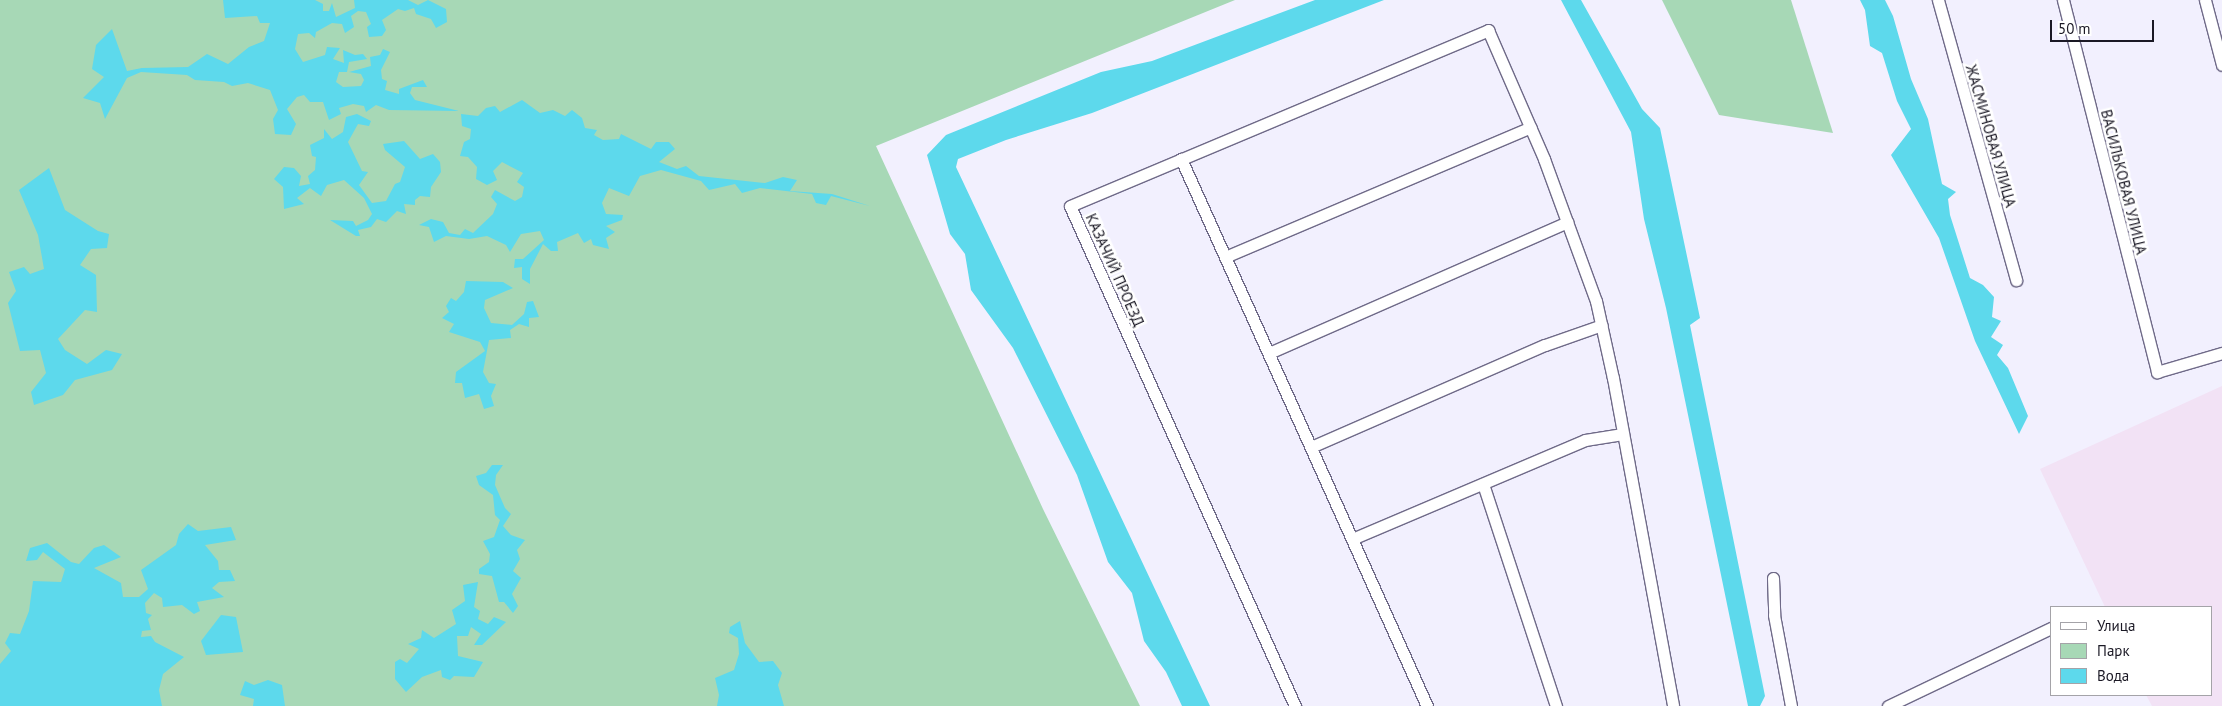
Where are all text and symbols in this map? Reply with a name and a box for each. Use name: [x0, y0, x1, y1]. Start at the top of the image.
scale bar: [2052, 10, 2156, 42]
text: 50 m: [2058, 19, 2091, 38]
street label: ЖАСМИНОВАЯ УЛИЦА: [1962, 62, 2020, 210]
street label: ВАСИЛЬКОВАЯ УЛИЦА: [2097, 107, 2151, 257]
street label: КАЗАЧИЙ ПРОЕЗД: [1082, 211, 1148, 329]
legend: [2050, 606, 2212, 696]
text: Улица: [2097, 616, 2135, 635]
text: Парк: [2097, 641, 2130, 660]
text: Вода: [2097, 666, 2129, 685]

